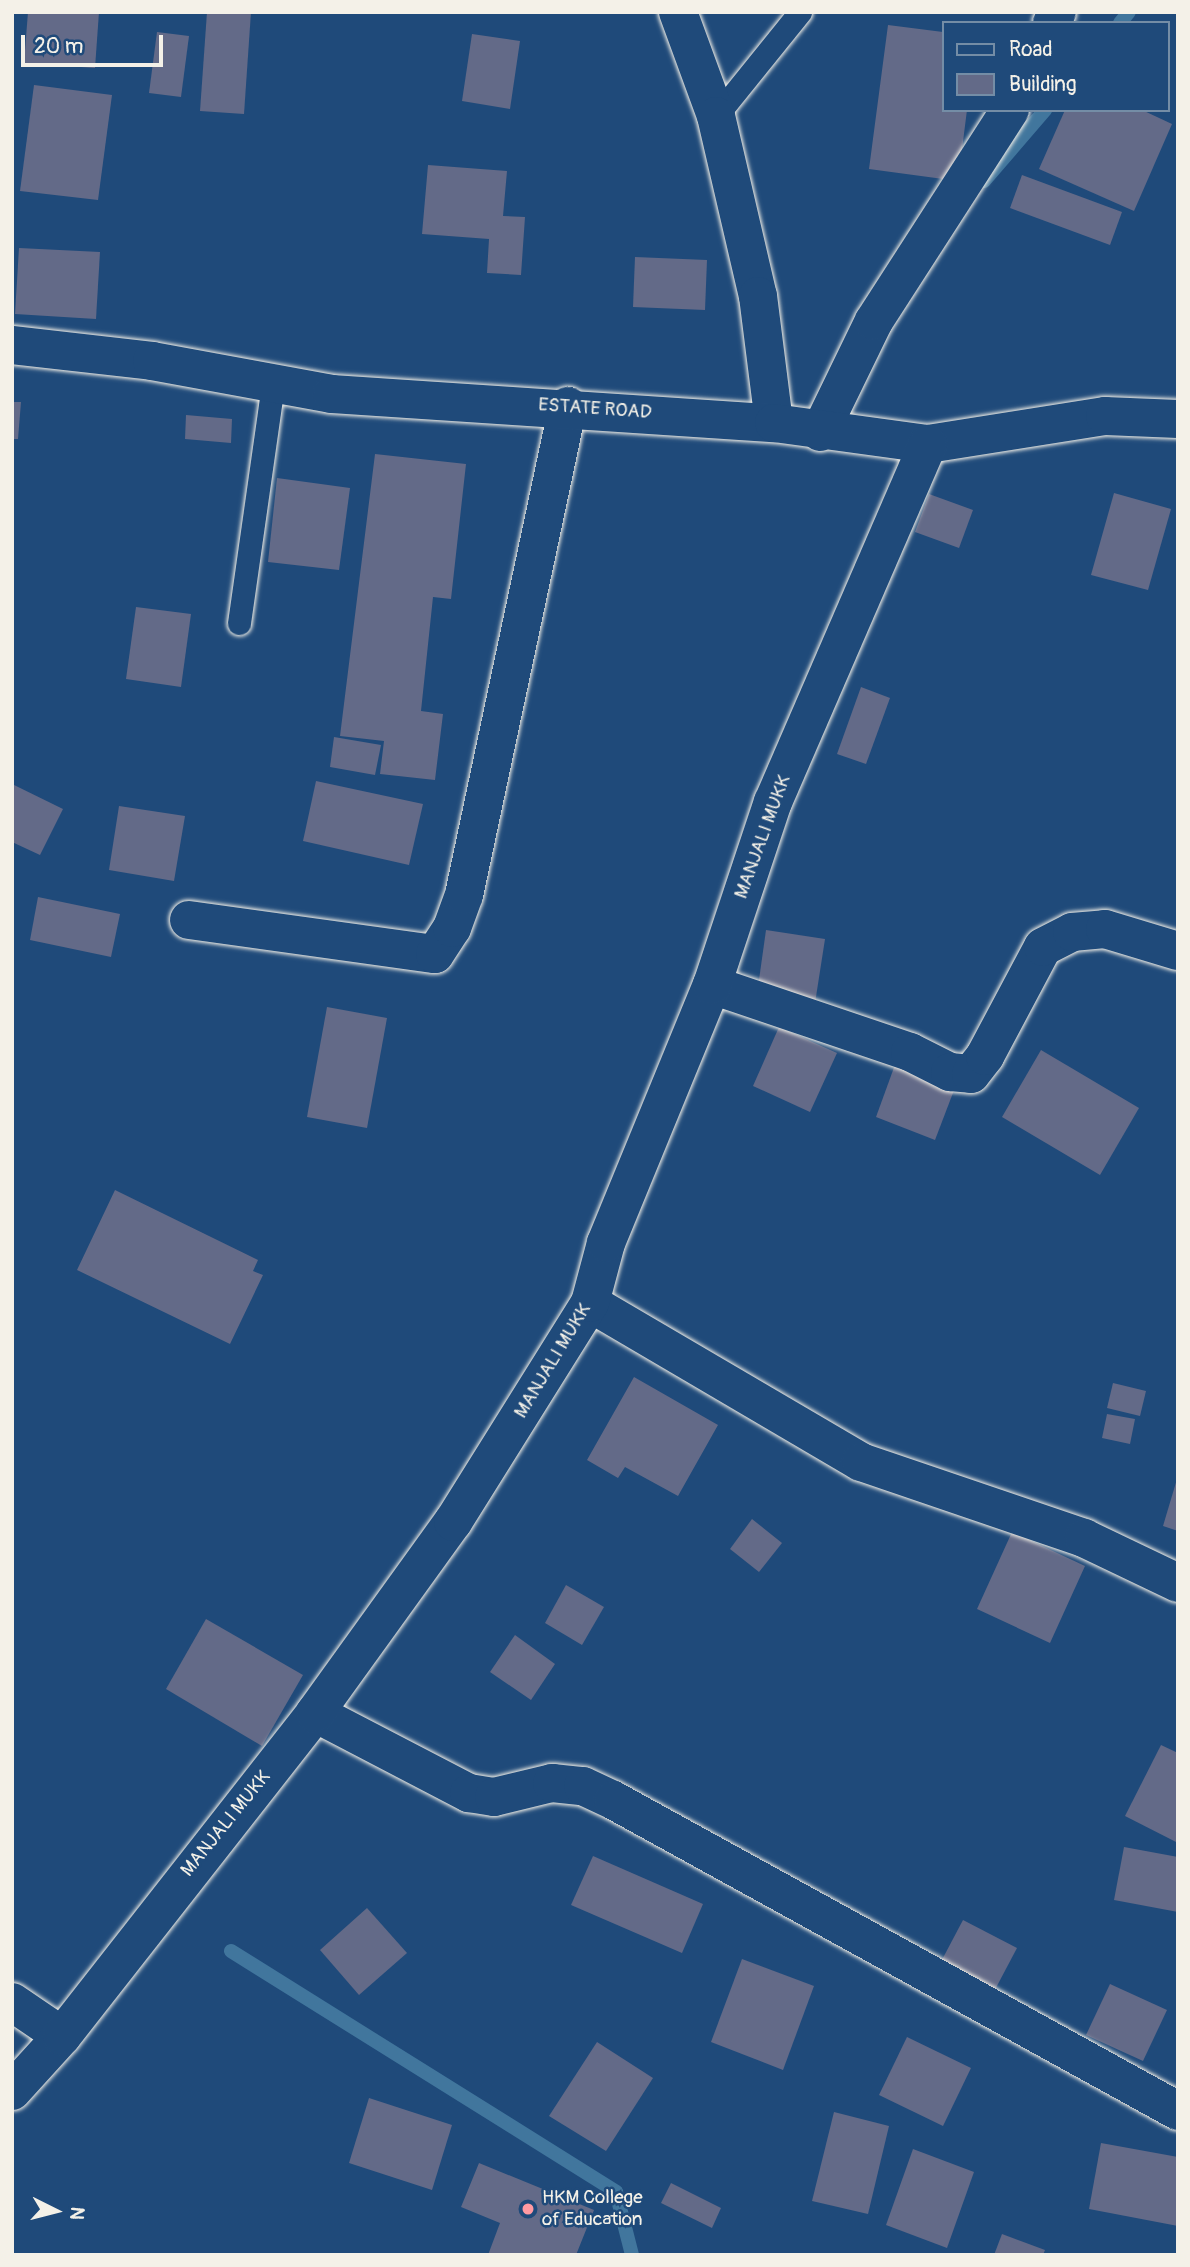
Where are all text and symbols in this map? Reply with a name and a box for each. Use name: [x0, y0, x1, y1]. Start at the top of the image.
scale bar: [24, 21, 166, 65]
legend: [942, 21, 1169, 112]
text: 20 m: [34, 33, 83, 60]
text: Road: [1009, 36, 1053, 63]
text: Building: [1009, 71, 1076, 98]
street label: ESTATE ROAD: [538, 394, 652, 424]
street label: MANJALI MUKK: [730, 772, 796, 902]
street label: MANJALI MUKK: [510, 1300, 596, 1422]
street label: MANJALI MUKK: [176, 1766, 276, 1882]
north arrow: [21, 2176, 91, 2246]
place label: HKM College of Education: [542, 2187, 643, 2231]
marker: HKM College of Education: [520, 2201, 536, 2217]
text: N: [64, 2206, 89, 2221]

